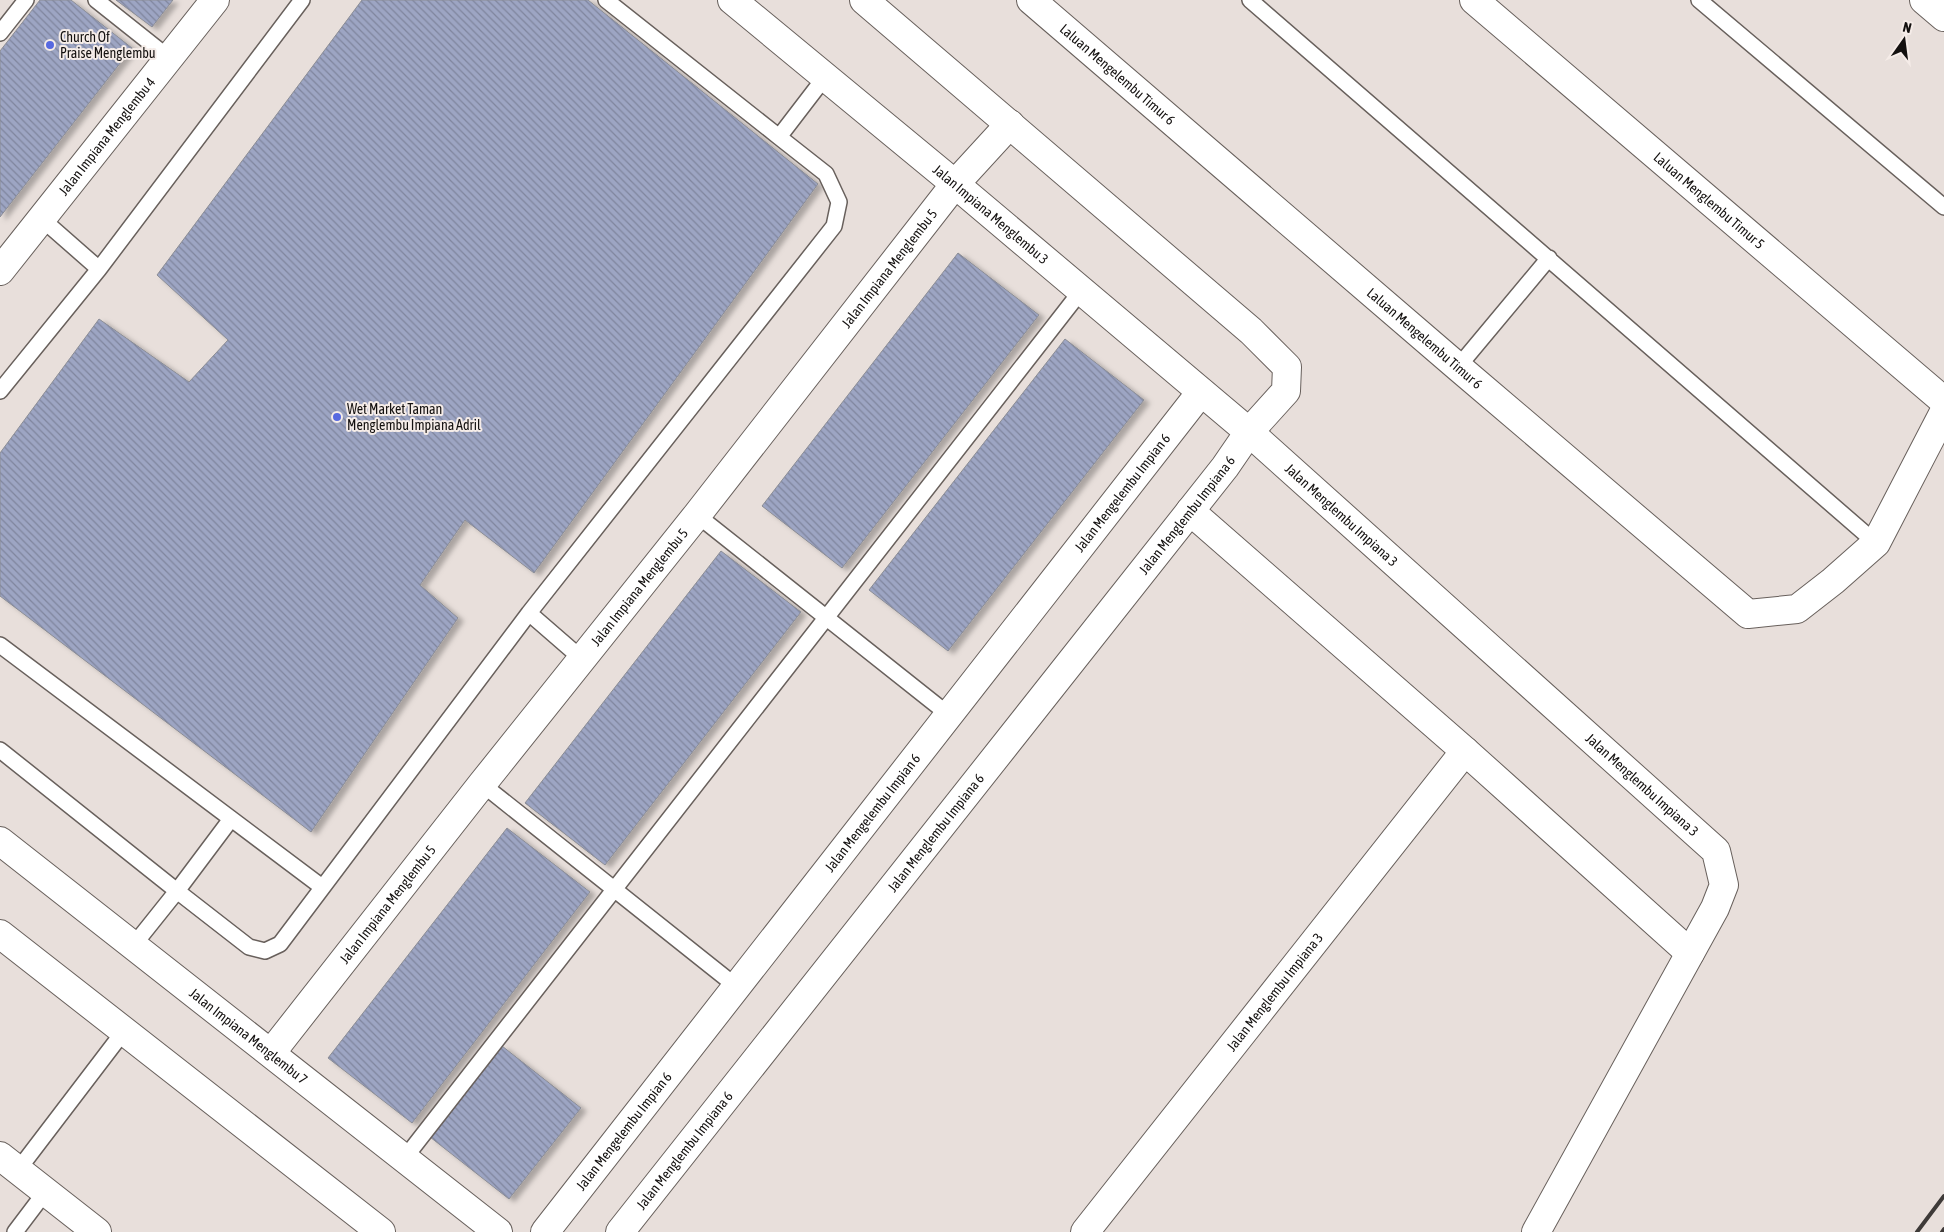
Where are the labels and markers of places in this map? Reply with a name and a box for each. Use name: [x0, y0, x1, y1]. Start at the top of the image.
place label: Church Of Praise Menglembu: [60, 29, 156, 61]
marker: Church Of Praise Menglembu: [44, 39, 56, 51]
place label: Wet Market Taman Menglembu Impiana Adril: [347, 401, 481, 433]
marker: Wet Market Taman Menglembu Impiana Adril: [331, 411, 343, 423]

